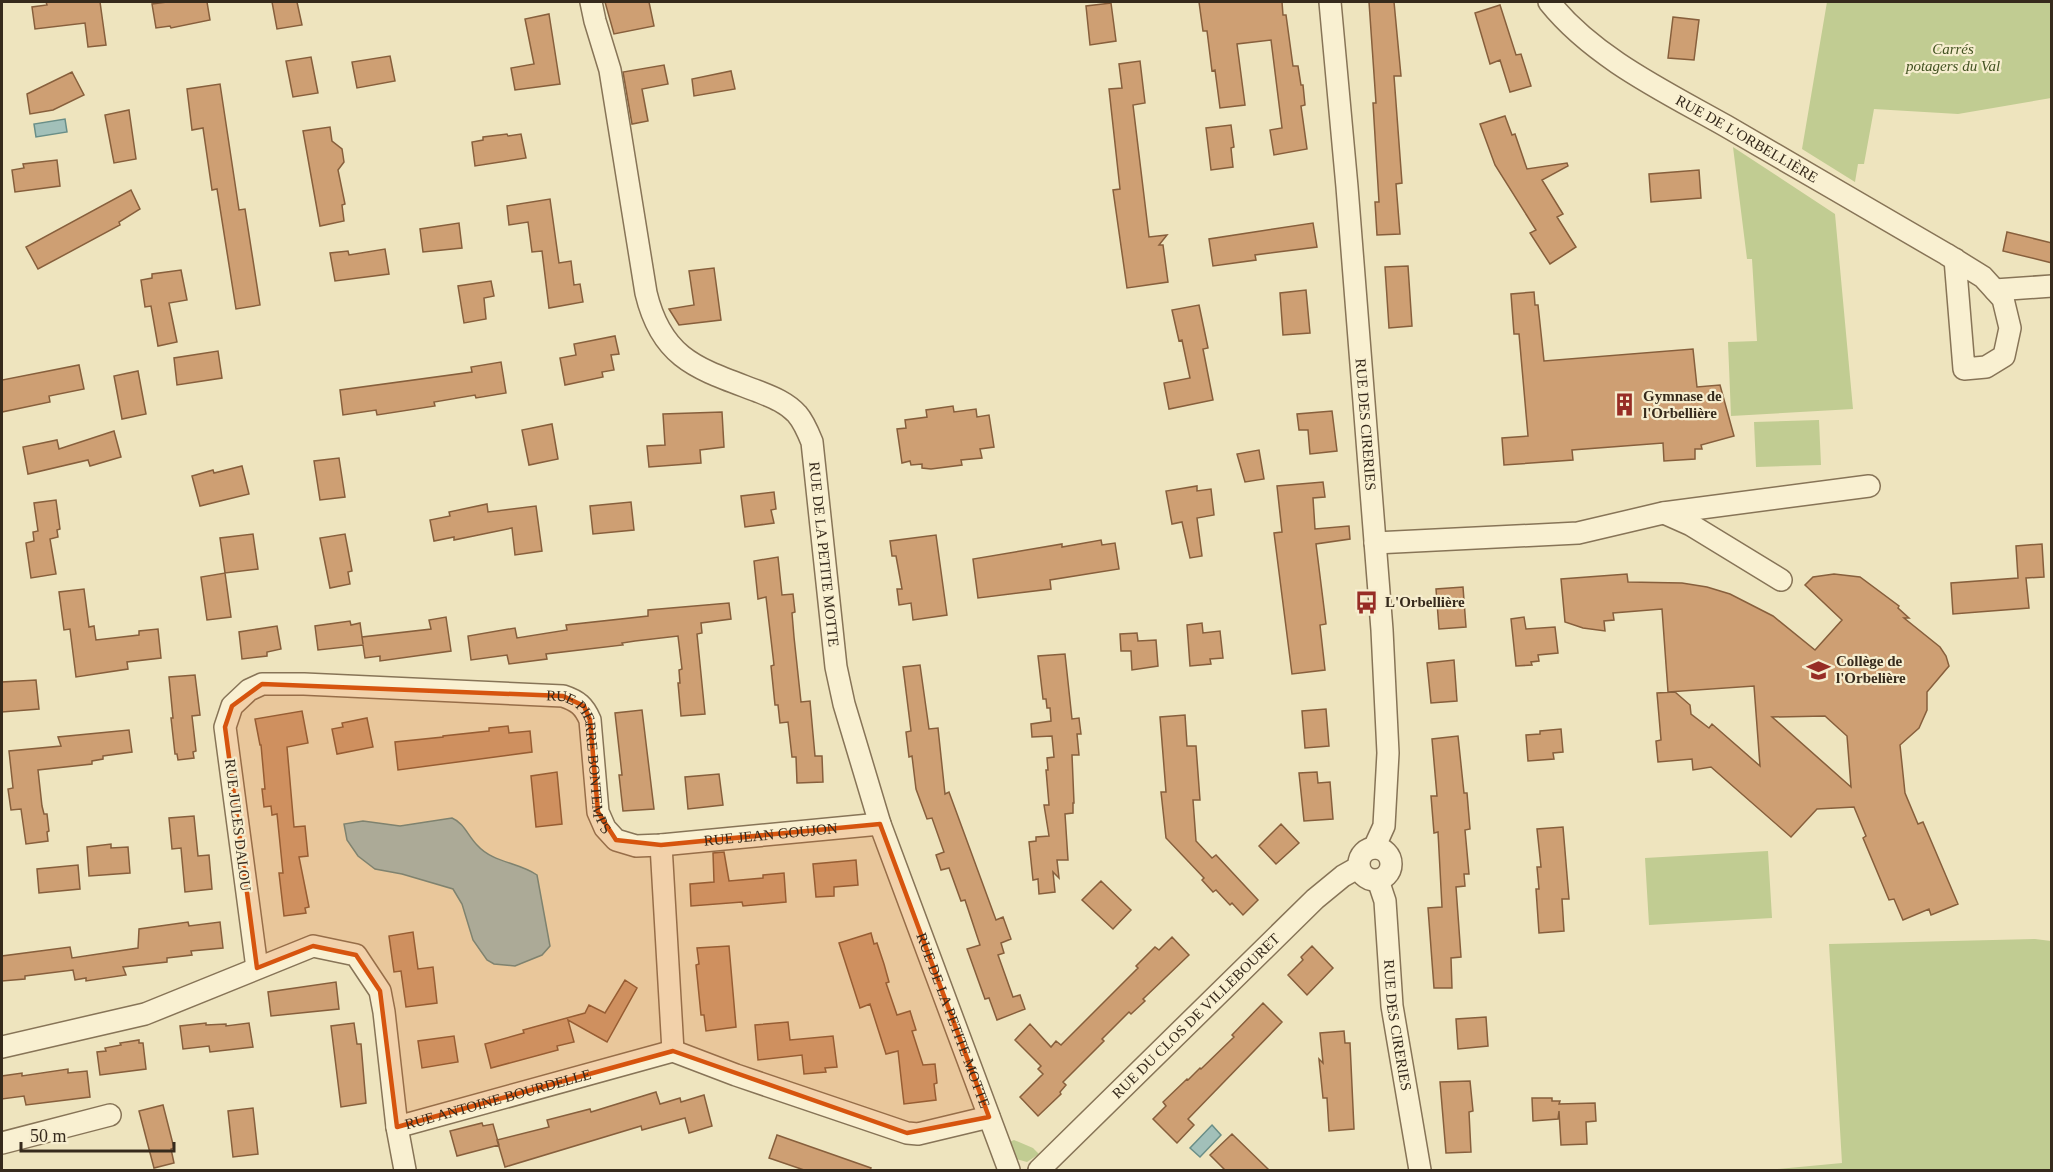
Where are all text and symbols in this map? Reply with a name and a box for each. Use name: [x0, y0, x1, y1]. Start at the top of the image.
park label: Carrés potagers du Val: [1905, 41, 2000, 74]
street label: RUE DE L'ORBELLIÈRE: [1673, 92, 1821, 186]
street label: RUE DES CIRERIES: [1353, 358, 1379, 491]
place label: Gymnase de l'Orbellière: [1643, 388, 1722, 421]
building icon: Gymnase de l'Orbellière: [1612, 392, 1638, 418]
street label: RUE DE LA PETITE MOTTE: [806, 461, 842, 648]
bus stop icon: L'Orbellière: [1354, 589, 1380, 615]
place label: L'Orbellière: [1385, 594, 1465, 610]
place label: Collège de l'Orbelière: [1836, 653, 1906, 686]
school or university icon: Collège de l'Orbelière: [1805, 657, 1831, 683]
street label: RUE PIERRE BONTEMPS: [546, 687, 614, 837]
street label: RUE JULES DALOU: [222, 758, 254, 892]
street label: RUE JEAN GOUJON: [703, 820, 838, 849]
street label: RUE DE LA PETITE MOTTE: [913, 930, 993, 1110]
street label: RUE DU CLOS DE VILLEBOURET: [1109, 930, 1283, 1102]
street label: RUE DES CIRERIES: [1381, 959, 1414, 1092]
street label: RUE ANTOINE BOURDELLE: [403, 1066, 593, 1132]
scale bar: [21, 1115, 174, 1153]
text: 50 m: [30, 1126, 67, 1146]

